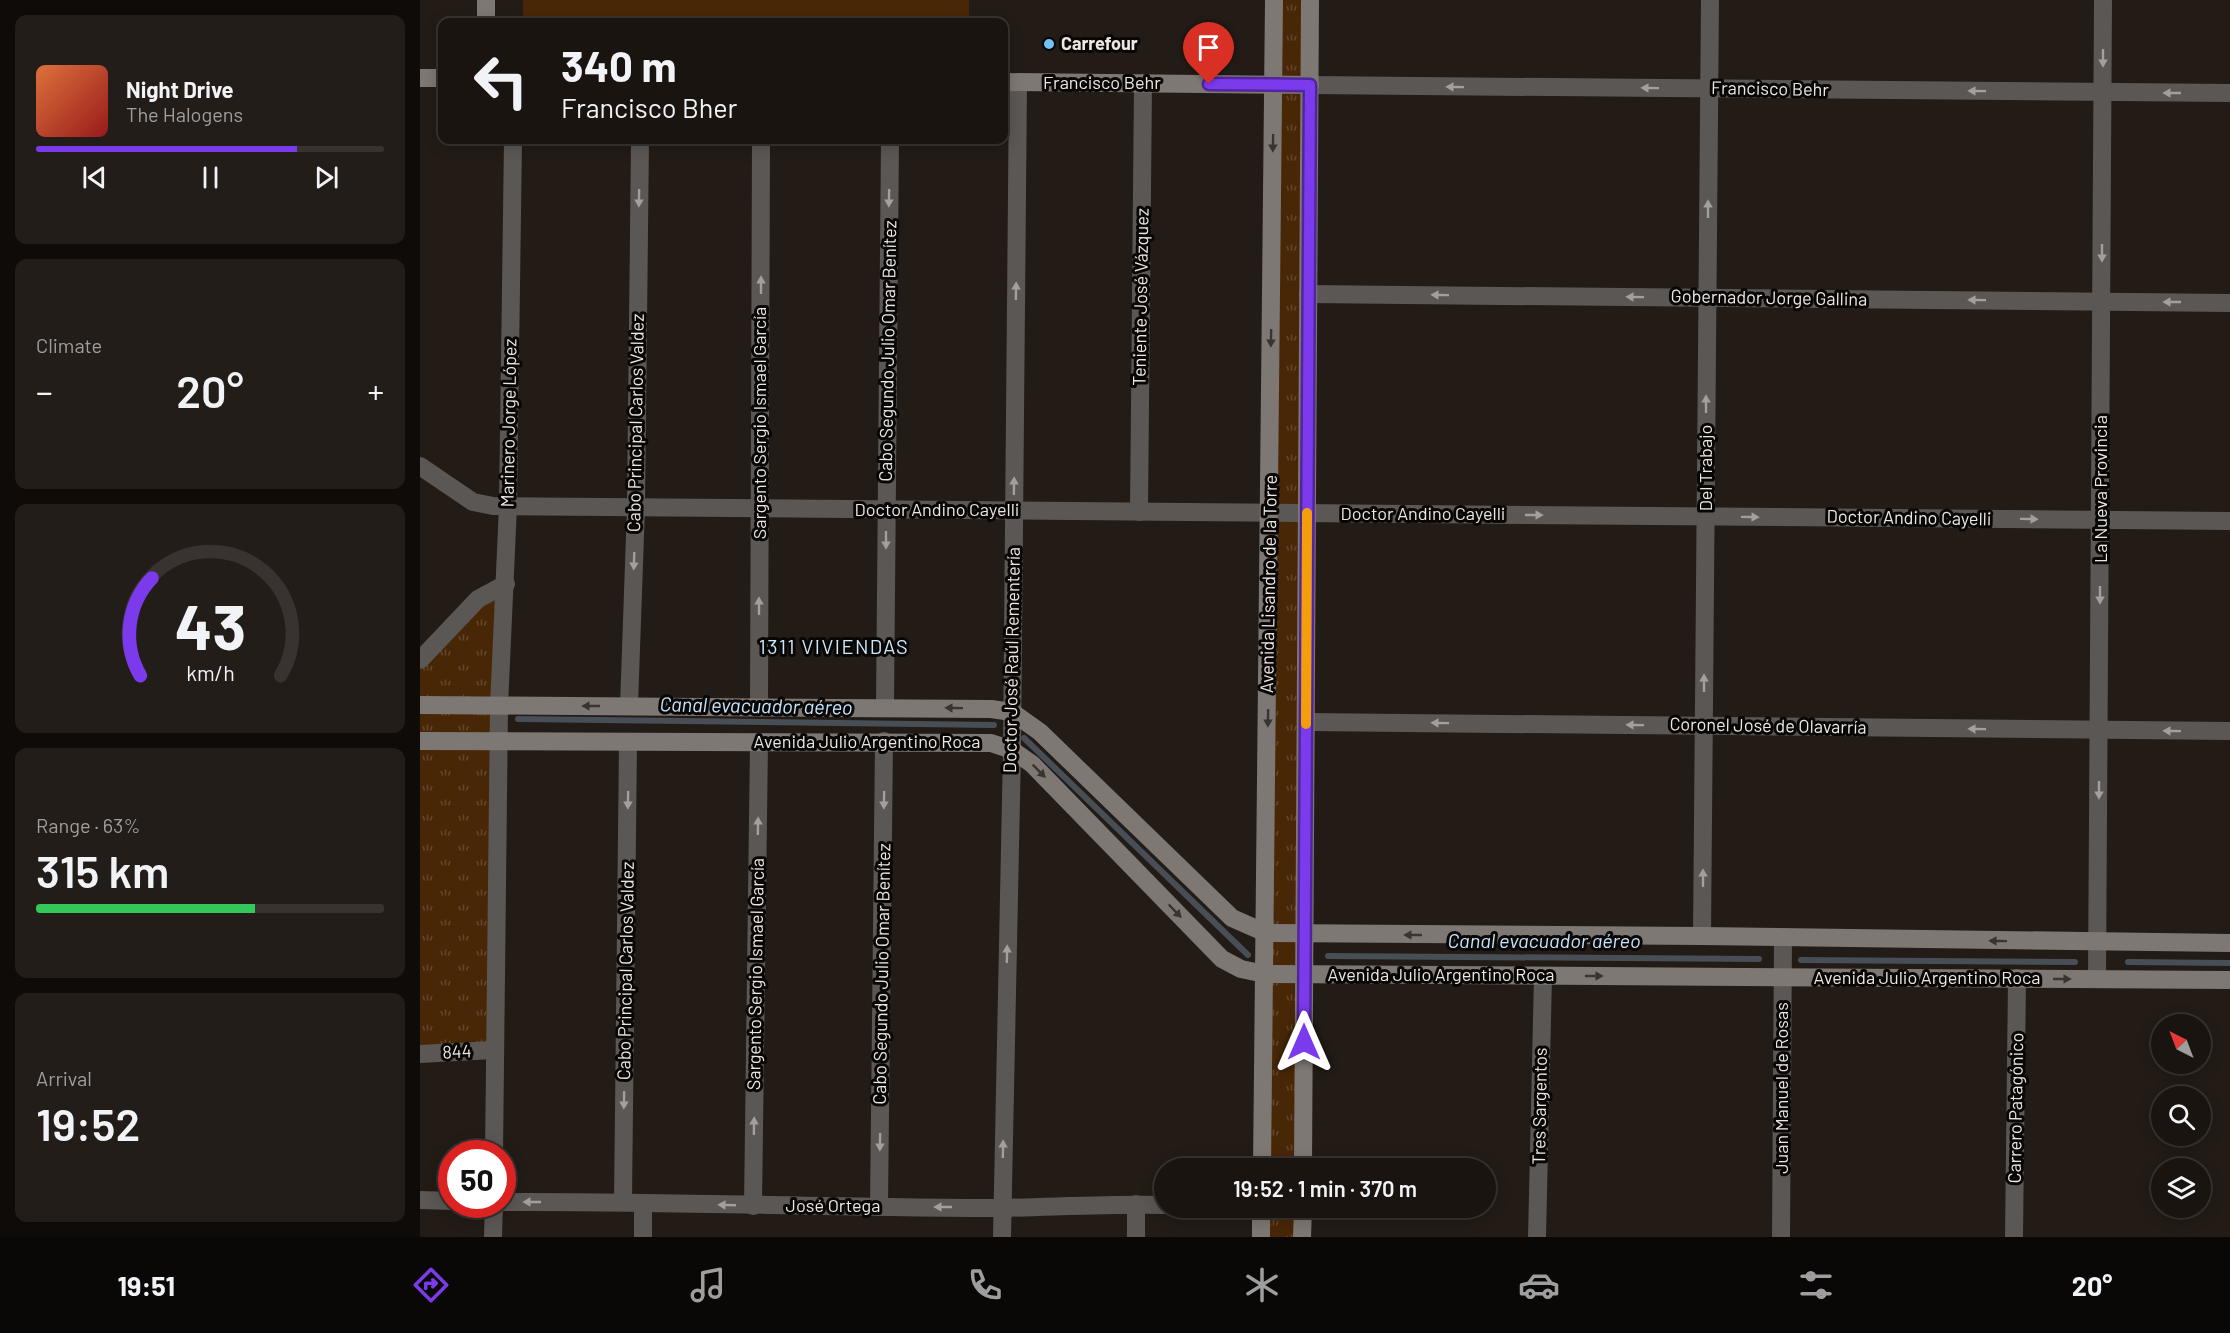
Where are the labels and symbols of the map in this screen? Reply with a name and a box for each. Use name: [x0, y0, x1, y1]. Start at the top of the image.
pin: [1183, 22, 1234, 84]
place label: Carrefour: [1061, 32, 1138, 54]
marker: Carrefour: [1042, 37, 1056, 51]
one-way arrow: [2098, 49, 2107, 68]
street label: Francisco Behr: [1043, 71, 1161, 93]
street label: Francisco Behr: [1711, 76, 1830, 100]
one-way arrow: [1446, 82, 1465, 91]
one-way arrow: [1641, 83, 1660, 93]
one-way arrow: [1967, 86, 1986, 96]
one-way arrow: [2162, 88, 2181, 98]
one-way arrow: [1268, 133, 1278, 152]
one-way arrow: [634, 188, 644, 207]
one-way arrow: [884, 188, 894, 207]
one-way arrow: [1703, 199, 1713, 218]
street label: Teniente José Vázquez: [1127, 208, 1153, 386]
street label: Cabo Segundo Julio Omar Benítez: [874, 220, 900, 482]
one-way arrow: [2097, 244, 2107, 263]
one-way arrow: [756, 275, 765, 294]
one-way arrow: [1011, 282, 1021, 301]
street label: Gobernador Jorge Gallina: [1671, 284, 1867, 310]
one-way arrow: [1430, 291, 1449, 300]
one-way arrow: [1625, 292, 1644, 302]
one-way arrow: [1967, 295, 1986, 305]
one-way arrow: [2162, 297, 2181, 307]
street label: Sargento Sergio Ismael García: [748, 307, 770, 539]
street label: Cabo Principal Carlos Valdez: [622, 314, 648, 532]
one-way arrow: [1266, 328, 1276, 347]
street label: Marinero Jorge López: [496, 338, 520, 508]
one-way arrow: [1702, 394, 1711, 413]
street label: La Nueva Provincia: [2089, 415, 2111, 563]
street label: Del Trabajo: [1694, 425, 1716, 511]
street label: Avenida Lisandro de la Torre: [1255, 475, 1281, 693]
one-way arrow: [1009, 477, 1019, 496]
street label: Doctor Andino Cayelli: [855, 498, 1019, 520]
street label: Doctor Andino Cayelli: [1341, 502, 1505, 524]
street label: Doctor Andino Cayelli: [1826, 505, 1992, 529]
one-way arrow: [1524, 510, 1543, 520]
one-way arrow: [1740, 512, 1759, 521]
one-way arrow: [2019, 514, 2038, 524]
one-way arrow: [881, 530, 891, 549]
street label: Doctor José Raúl Rementería: [998, 547, 1024, 773]
one-way arrow: [629, 551, 639, 570]
one-way arrow: [2095, 586, 2105, 605]
one-way arrow: [754, 596, 764, 615]
district label: 1311 VIVIENDAS: [759, 634, 909, 658]
one-way arrow: [1699, 673, 1709, 692]
water label: Canal evacuador aéreo: [659, 691, 853, 719]
one-way arrow: [581, 701, 600, 711]
one-way arrow: [944, 703, 963, 713]
one-way arrow: [1263, 709, 1272, 728]
street label: Coronel José de Olavarría: [1669, 712, 1867, 738]
one-way arrow: [1430, 718, 1449, 728]
one-way arrow: [1625, 720, 1644, 730]
one-way arrow: [1967, 724, 1986, 734]
one-way arrow: [2162, 726, 2181, 735]
street label: Avenida Julio Argentino Roca: [754, 730, 981, 752]
one-way arrow: [1032, 763, 1046, 778]
one-way arrow: [2094, 781, 2104, 800]
one-way arrow: [879, 790, 888, 809]
one-way arrow: [623, 791, 633, 810]
one-way arrow: [753, 817, 762, 836]
street label: Cabo Segundo Julio Omar Benítez: [868, 843, 894, 1105]
street label: Sargento Sergio Ismael García: [742, 858, 768, 1090]
street label: Cabo Principal Carlos Valdez: [612, 862, 638, 1080]
one-way arrow: [1698, 868, 1708, 887]
one-way arrow: [1167, 903, 1181, 917]
water label: Canal evacuador aéreo: [1448, 928, 1640, 952]
one-way arrow: [1403, 930, 1422, 940]
one-way arrow: [1989, 936, 2008, 946]
one-way arrow: [1003, 945, 1012, 964]
street label: Avenida Julio Argentino Roca: [1328, 963, 1555, 985]
street label: Avenida Julio Argentino Roca: [1814, 966, 2041, 988]
one-way arrow: [1584, 971, 1603, 981]
one-way arrow: [2052, 974, 2071, 983]
street label: Juan Manuel de Rosas: [1770, 1002, 1792, 1174]
position arrow: [1272, 1010, 1336, 1074]
north arrow: [2151, 1014, 2211, 1074]
street label: Carrero Patagónico: [2003, 1032, 2027, 1183]
street label: 844: [442, 1039, 472, 1063]
street label: Tres Sargentos: [1527, 1047, 1551, 1165]
one-way arrow: [619, 1091, 629, 1110]
one-way arrow: [749, 1117, 759, 1136]
one-way arrow: [875, 1132, 885, 1151]
speed limit sign: 50: [438, 1140, 516, 1218]
one-way arrow: [998, 1140, 1008, 1159]
street label: José Ortega: [786, 1194, 880, 1216]
one-way arrow: [523, 1197, 542, 1207]
one-way arrow: [718, 1200, 737, 1210]
one-way arrow: [934, 1202, 953, 1212]

